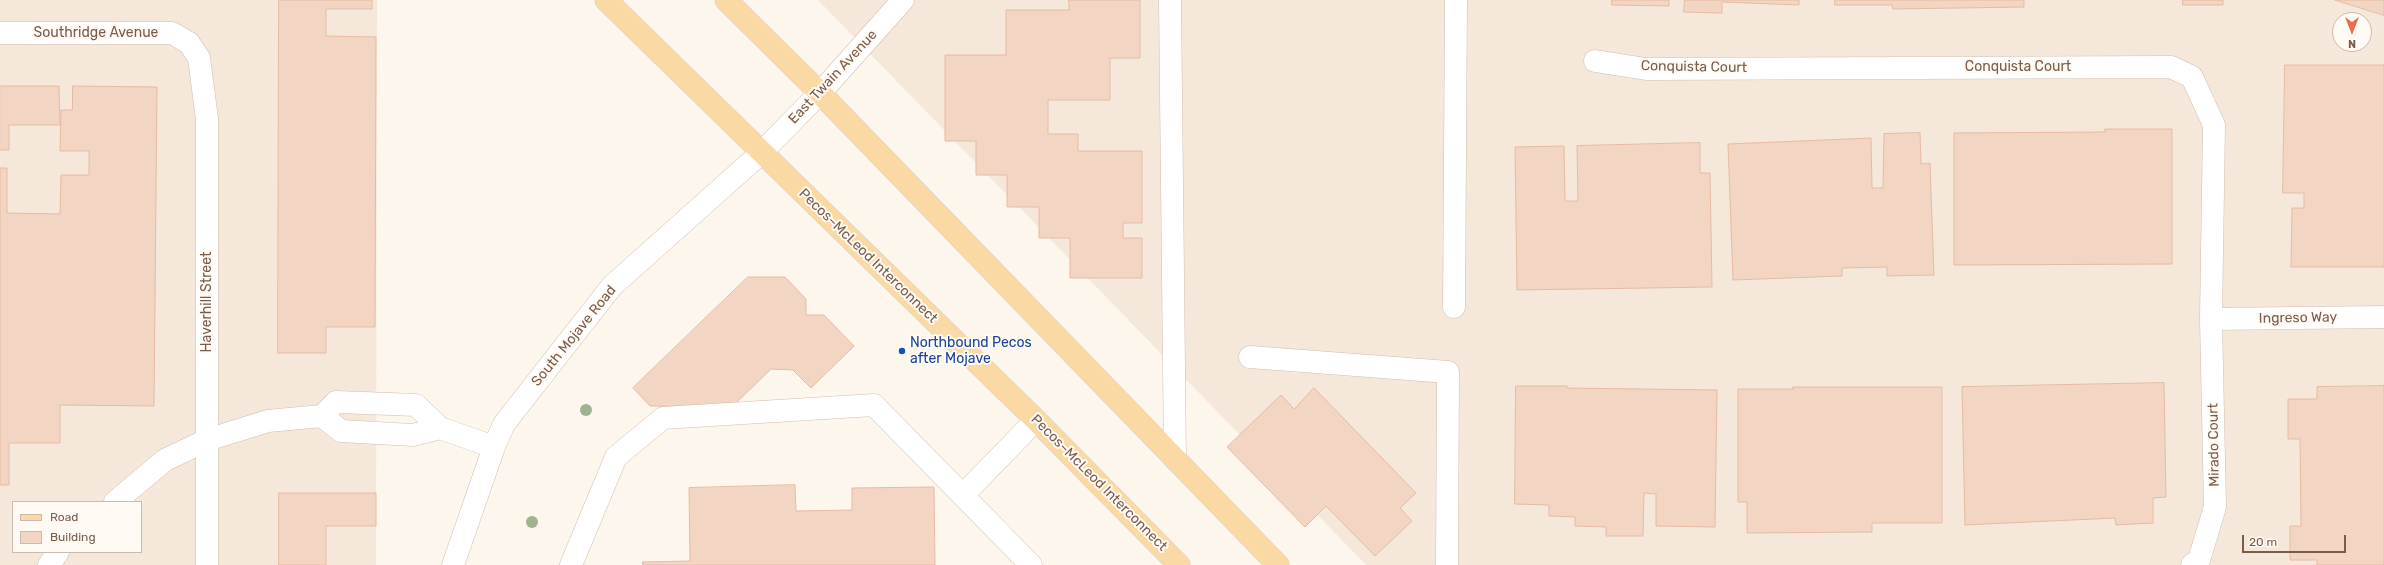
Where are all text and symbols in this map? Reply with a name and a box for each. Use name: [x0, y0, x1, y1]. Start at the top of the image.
north arrow: [2332, 12, 2372, 52]
street label: Southridge Avenue: [34, 25, 158, 41]
street label: East Twain Avenue: [785, 27, 881, 127]
text: N: [2348, 37, 2356, 50]
street label: Conquista Court: [1641, 58, 1747, 76]
street label: Conquista Court: [1965, 59, 2071, 75]
street label: Pecos–McLeod Interconnect: [795, 185, 941, 327]
street label: Haverhill Street: [199, 252, 215, 352]
street label: South Mojave Road: [528, 282, 620, 390]
street label: Ingreso Way: [2259, 309, 2337, 327]
place label: Northbound Pecos after Mojave: [910, 335, 1032, 368]
marker: Northbound Pecos after Mojave: [897, 346, 907, 356]
street label: Mirado Court: [2205, 403, 2223, 487]
street label: Pecos–McLeod Interconnect: [1027, 411, 1171, 555]
legend: [12, 501, 142, 553]
text: Road: [50, 510, 78, 524]
scale bar: [2244, 527, 2348, 553]
text: Building: [50, 530, 96, 544]
text: 20 m: [2249, 535, 2277, 549]

